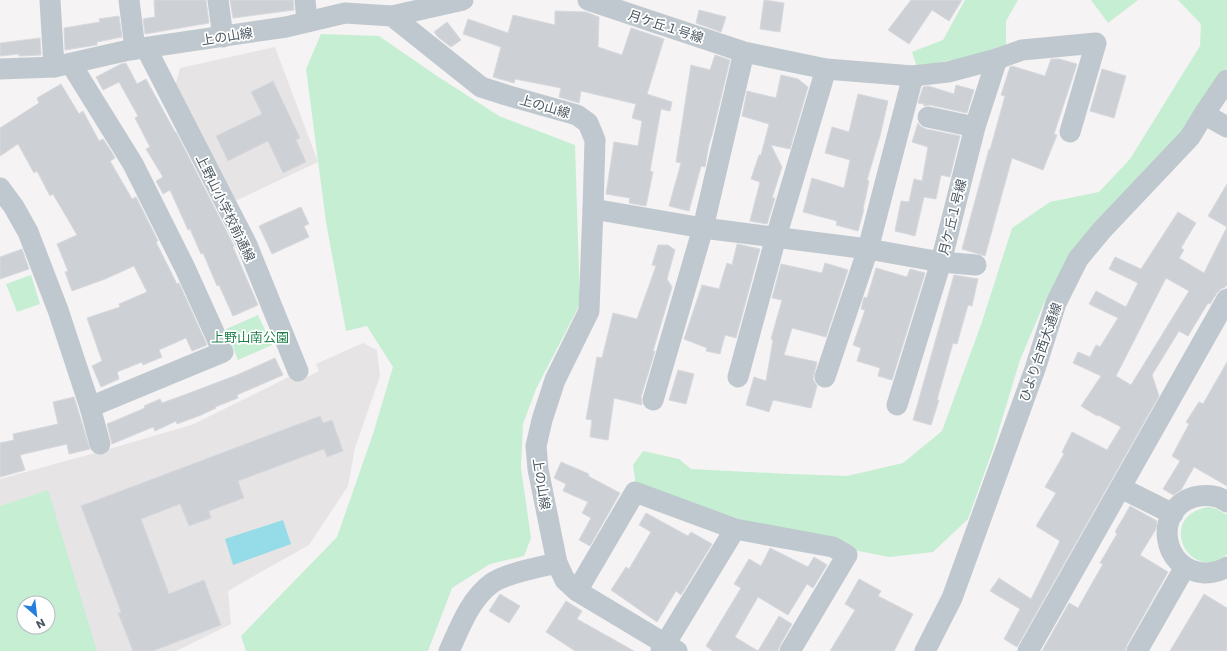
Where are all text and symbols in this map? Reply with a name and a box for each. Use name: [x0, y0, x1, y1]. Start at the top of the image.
street label: 月ケ丘１号線: [626, 5, 706, 48]
street label: 上の山線: [200, 23, 254, 50]
street label: 上の山線: [517, 90, 572, 123]
street label: 上野山小学校前通線: [191, 151, 260, 265]
street label: 月ケ丘１号線: [934, 177, 971, 257]
street label: ひより台西大通線: [1015, 300, 1066, 404]
park label: 上野山南公園: [211, 328, 289, 347]
street label: 上の山線: [528, 457, 555, 511]
north arrow: [16, 595, 56, 635]
text: N: [33, 615, 48, 633]

